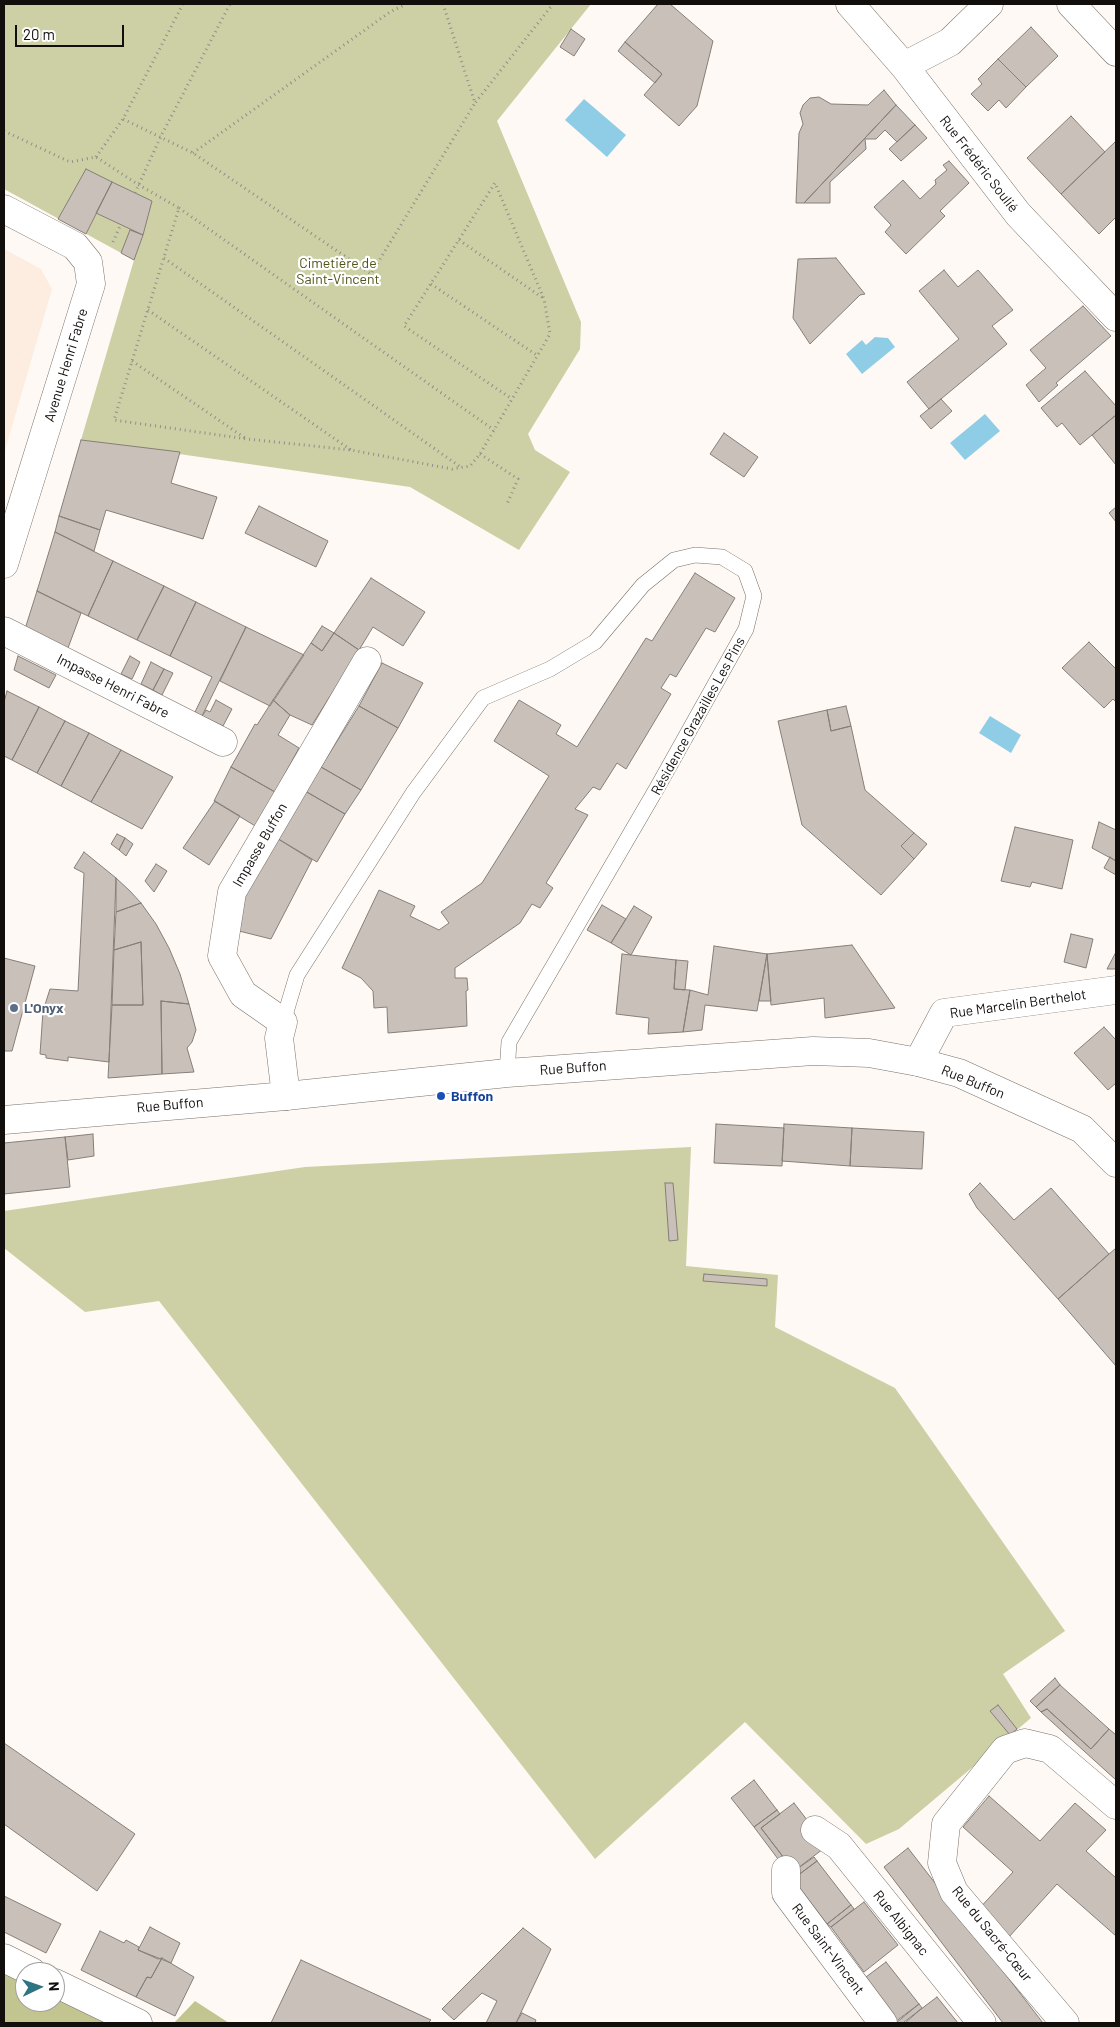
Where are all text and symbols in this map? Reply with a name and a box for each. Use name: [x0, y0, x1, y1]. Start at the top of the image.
scale bar: [18, 15, 126, 47]
text: 20 m: [23, 25, 55, 43]
street label: Rue Frédéric Soulié: [936, 112, 1022, 216]
park label: Cimetière de Saint-Vincent: [296, 255, 380, 288]
street label: Avenue Henri Fabre: [41, 306, 91, 424]
street label: Résidence Grazailles Les Pins: [647, 634, 749, 798]
street label: Impasse Henri Fabre: [54, 650, 172, 722]
street label: Impasse Buffon: [229, 800, 291, 890]
street label: Rue Marcelin Berthelot: [949, 986, 1087, 1022]
place label: L'Onyx: [24, 1000, 64, 1016]
marker: L'Onyx: [8, 1002, 20, 1014]
street label: Rue Buffon: [539, 1057, 607, 1079]
street label: Rue Buffon: [939, 1062, 1007, 1102]
place label: Buffon: [451, 1088, 493, 1104]
marker: Buffon: [435, 1090, 447, 1102]
street label: Rue Buffon: [136, 1094, 204, 1116]
street label: Rue du Sacré-Cœur: [948, 1883, 1036, 1985]
street label: Rue Albignac: [870, 1887, 932, 1959]
street label: Rue Saint-Vincent: [788, 1900, 868, 1998]
north arrow: [15, 1962, 65, 2012]
text: N: [46, 1981, 63, 1991]

